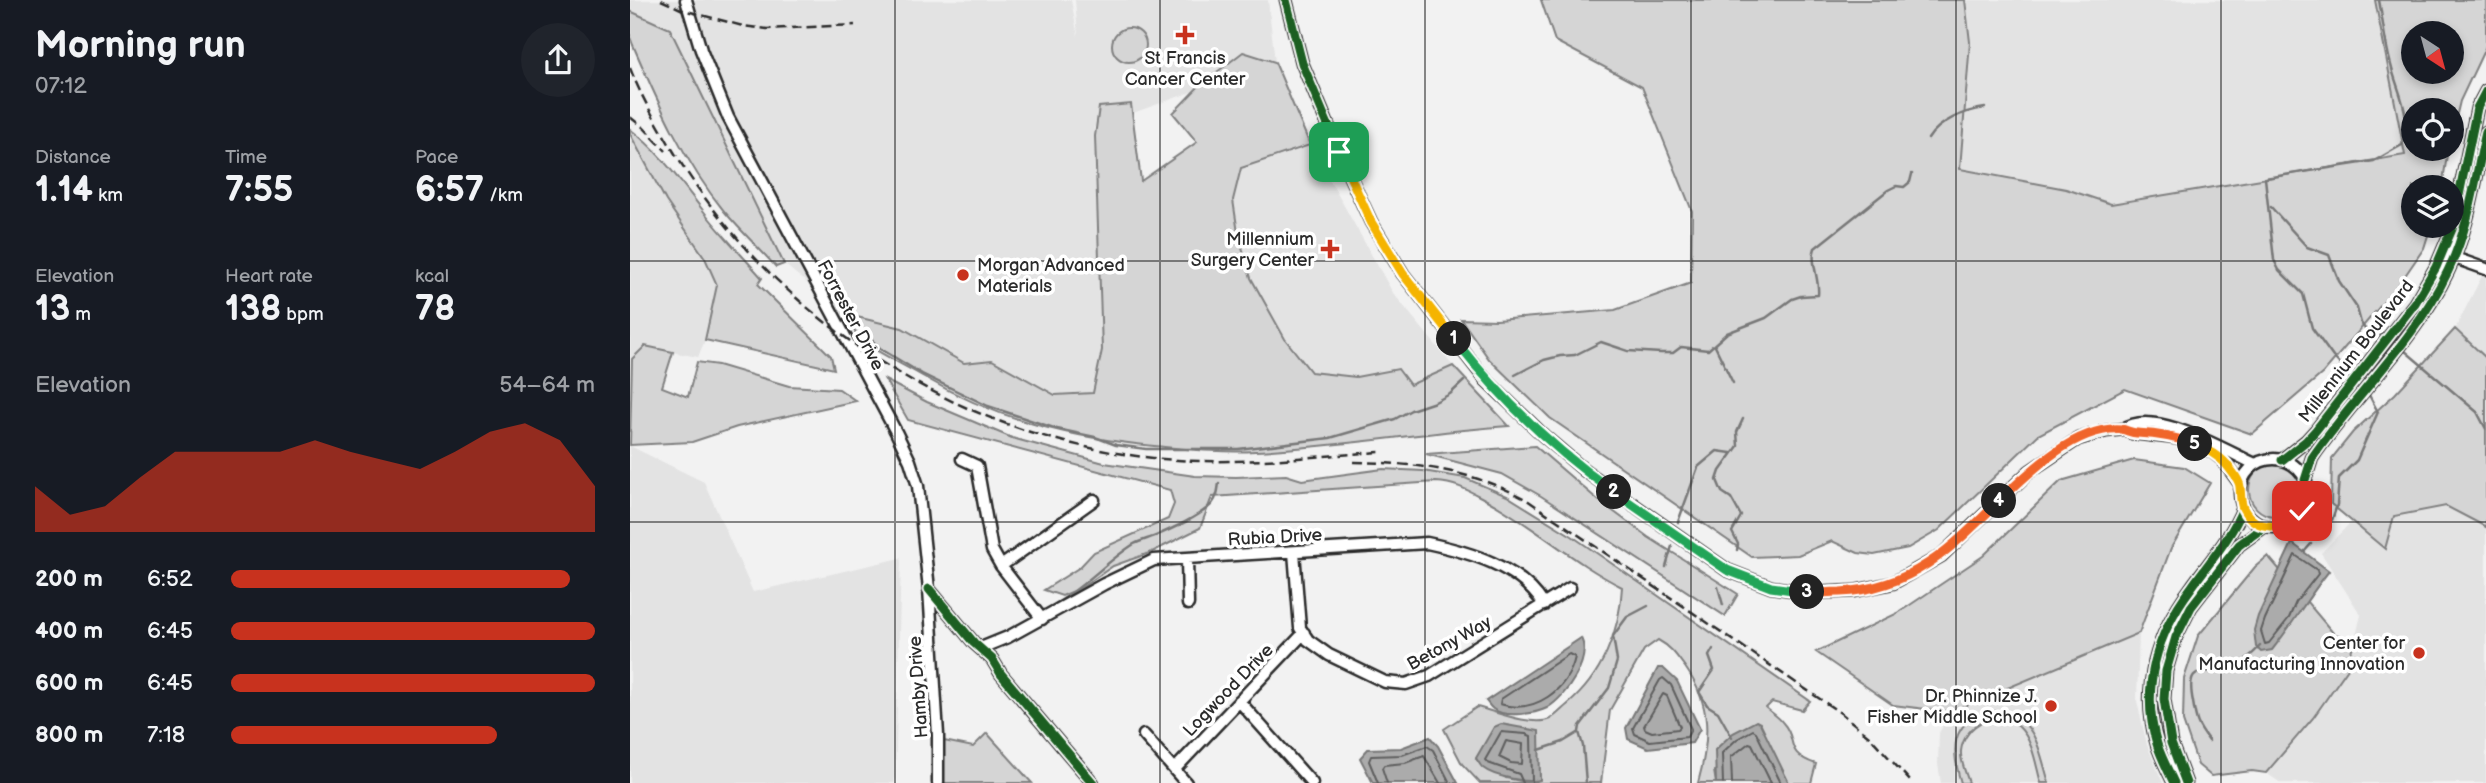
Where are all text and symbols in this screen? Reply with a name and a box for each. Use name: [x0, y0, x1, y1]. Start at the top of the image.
north arrow: [2401, 21, 2464, 84]
map controls: [2401, 21, 2464, 238]
text: Morning run: [35, 23, 246, 68]
button: share: [521, 23, 595, 97]
marker: St Francis Cancer Center: [1175, 25, 1195, 45]
place label: St Francis Cancer Center: [1125, 48, 1246, 90]
text: 07:12: [35, 72, 87, 100]
button: locate: [2401, 98, 2464, 161]
pin: [1309, 122, 1369, 182]
icon: arrive: [1320, 133, 1358, 171]
text: Distance: [35, 146, 111, 169]
text: Time: [225, 146, 267, 169]
text: Pace: [415, 146, 458, 169]
text: 1.14: [35, 169, 93, 212]
text: 7:55: [225, 169, 293, 212]
text: 6:57: [415, 169, 484, 212]
button: layers: [2401, 175, 2464, 238]
text: km: [93, 184, 123, 207]
text: /km: [484, 184, 523, 207]
place label: Millennium Surgery Center: [1191, 229, 1315, 271]
marker: Millennium Surgery Center: [1320, 239, 1340, 259]
place label: Morgan Advanced Materials: [977, 255, 1125, 297]
street label: Forrester Drive: [813, 256, 889, 374]
text: Elevation: [35, 265, 114, 288]
text: Heart rate: [225, 265, 313, 288]
text: kcal: [415, 265, 449, 288]
marker: Morgan Advanced Materials: [955, 267, 971, 283]
street label: Millennium Boulevard: [2294, 276, 2418, 427]
text: 13: [35, 288, 70, 331]
text: 138: [225, 288, 281, 331]
text: 78: [415, 288, 455, 331]
text: m: [70, 303, 91, 326]
text: bpm: [281, 303, 324, 326]
pin: 1: [1436, 322, 1472, 356]
text: 1: [1450, 327, 1458, 350]
text: Elevation: [35, 371, 131, 399]
text: 54–64 m: [499, 371, 595, 399]
pin: 5: [2178, 426, 2212, 462]
text: 5: [2189, 432, 2200, 455]
pin: 2: [1597, 475, 1632, 510]
text: 2: [1608, 480, 1619, 503]
pin: [2272, 481, 2332, 541]
pin: 4: [1982, 484, 2016, 518]
text: 4: [1993, 489, 2004, 512]
icon: check: [2283, 492, 2321, 530]
street label: Rubia Drive: [1227, 525, 1323, 550]
text: 200 m: [35, 565, 103, 593]
text: 6:52: [147, 565, 192, 593]
pin: 3: [1790, 574, 1824, 610]
text: 3: [1801, 580, 1812, 603]
street label: Betony Way: [1403, 611, 1496, 675]
text: 400 m: [35, 617, 103, 645]
text: 6:45: [147, 617, 193, 645]
place label: Center for Manufacturing Innovation: [2198, 633, 2405, 675]
street label: Hamby Drive: [904, 635, 933, 739]
street label: Logwood Drive: [1179, 640, 1278, 741]
marker: Center for Manufacturing Innovation: [2411, 645, 2427, 661]
text: 600 m: [35, 669, 103, 697]
text: 6:45: [147, 669, 193, 697]
place label: Dr. Phinnize J. Fisher Middle School: [1867, 686, 2037, 728]
marker: Dr. Phinnize J. Fisher Middle School: [2043, 698, 2059, 714]
text: 800 m: [35, 721, 103, 749]
text: 7:18: [147, 721, 185, 749]

